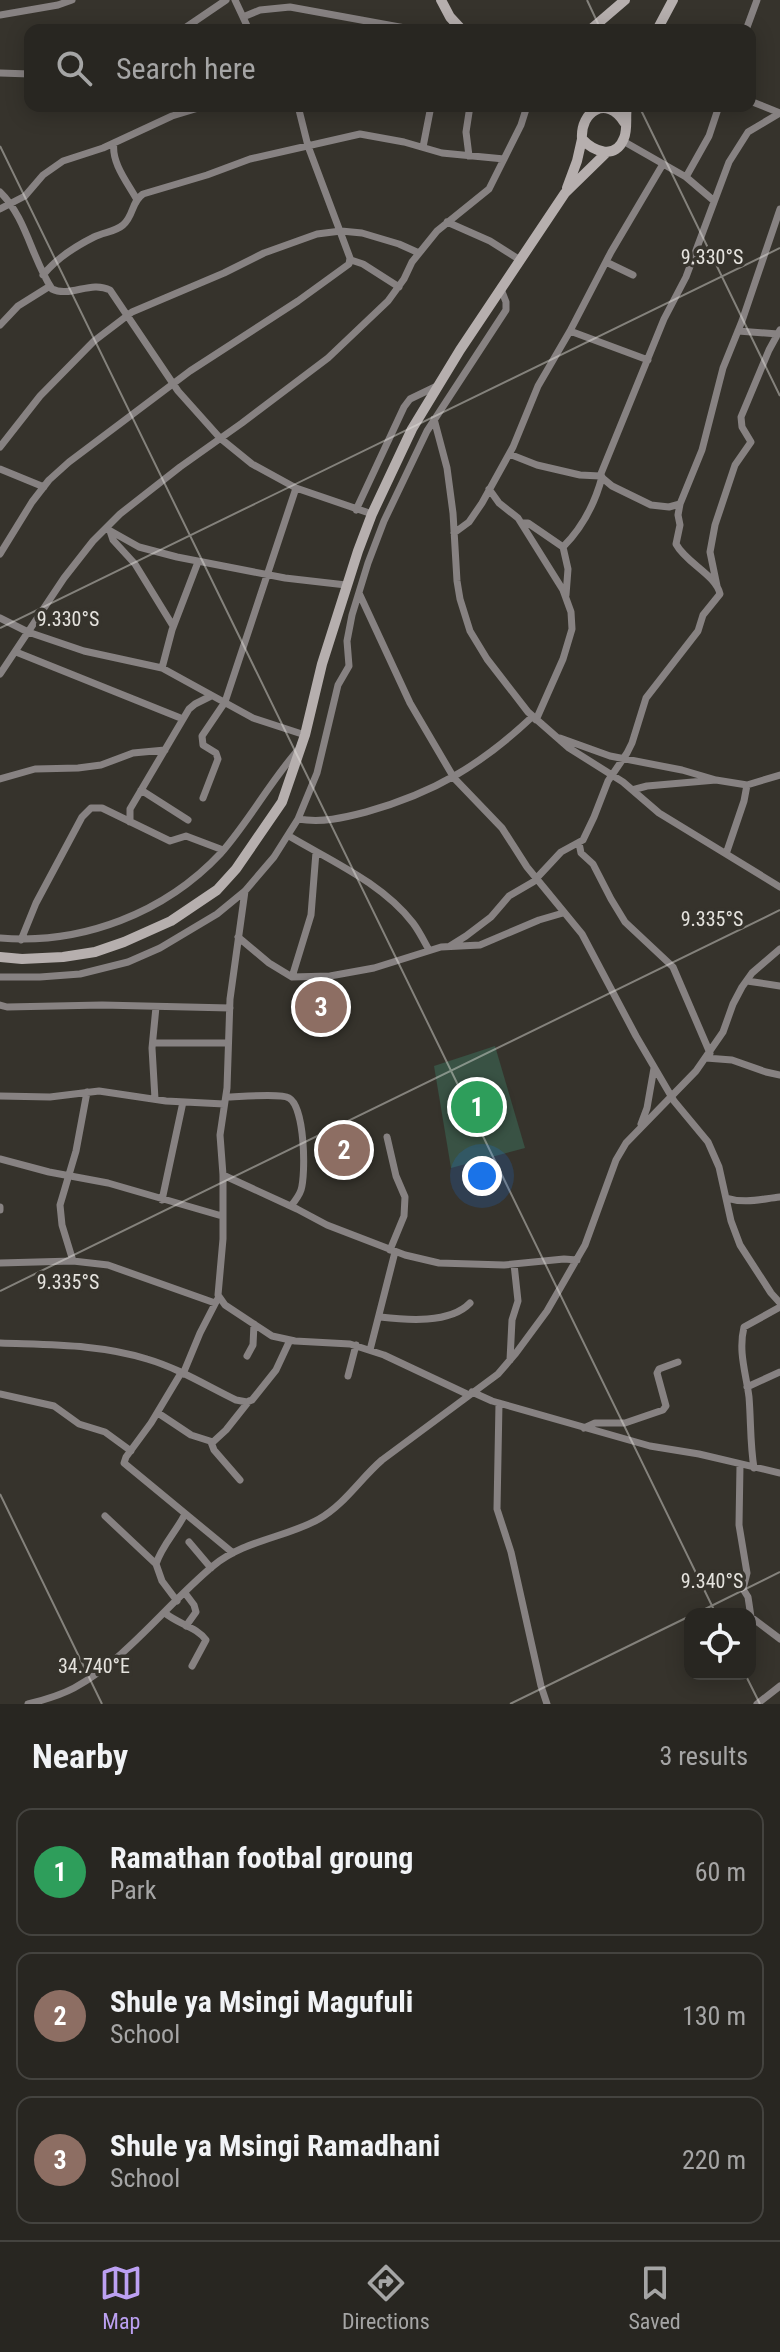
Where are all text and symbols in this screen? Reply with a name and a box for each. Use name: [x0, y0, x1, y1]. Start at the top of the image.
search box: [24, 24, 756, 112]
icon: search: [52, 46, 96, 90]
text: Search here: [116, 51, 256, 86]
text: 9.330°S: [681, 245, 743, 269]
text: 9.330°S: [37, 607, 99, 631]
text: 9.335°S: [681, 907, 743, 931]
pin: 3: [295, 977, 347, 1037]
pin: 1: [451, 1077, 503, 1137]
pin: 2: [318, 1120, 370, 1180]
your location: [462, 1156, 502, 1196]
text: 9.335°S: [37, 1270, 99, 1294]
text: 9.340°S: [681, 1569, 743, 1593]
map controls: [684, 1608, 756, 1680]
button: locate: [684, 1608, 756, 1680]
text: 34.740°E: [58, 1654, 130, 1678]
text: Nearby: [32, 1736, 128, 1776]
text: 3 results: [659, 1741, 748, 1771]
text: Ramathan footbal groung: [110, 1840, 413, 1875]
text: 1: [53, 1857, 67, 1887]
text: 60 m: [695, 1857, 746, 1887]
text: Park: [110, 1875, 156, 1905]
text: Shule ya Msingi Magufuli: [110, 1984, 413, 2019]
text: 2: [53, 2001, 67, 2031]
text: 130 m: [682, 2001, 746, 2031]
text: School: [110, 2019, 180, 2049]
text: Shule ya Msingi Ramadhani: [110, 2128, 440, 2163]
text: 3: [53, 2145, 67, 2175]
text: 220 m: [682, 2145, 746, 2175]
text: School: [110, 2163, 180, 2193]
tab: Map: [99, 2261, 143, 2334]
tab: Directions: [342, 2261, 430, 2334]
tab: Saved: [628, 2261, 681, 2334]

